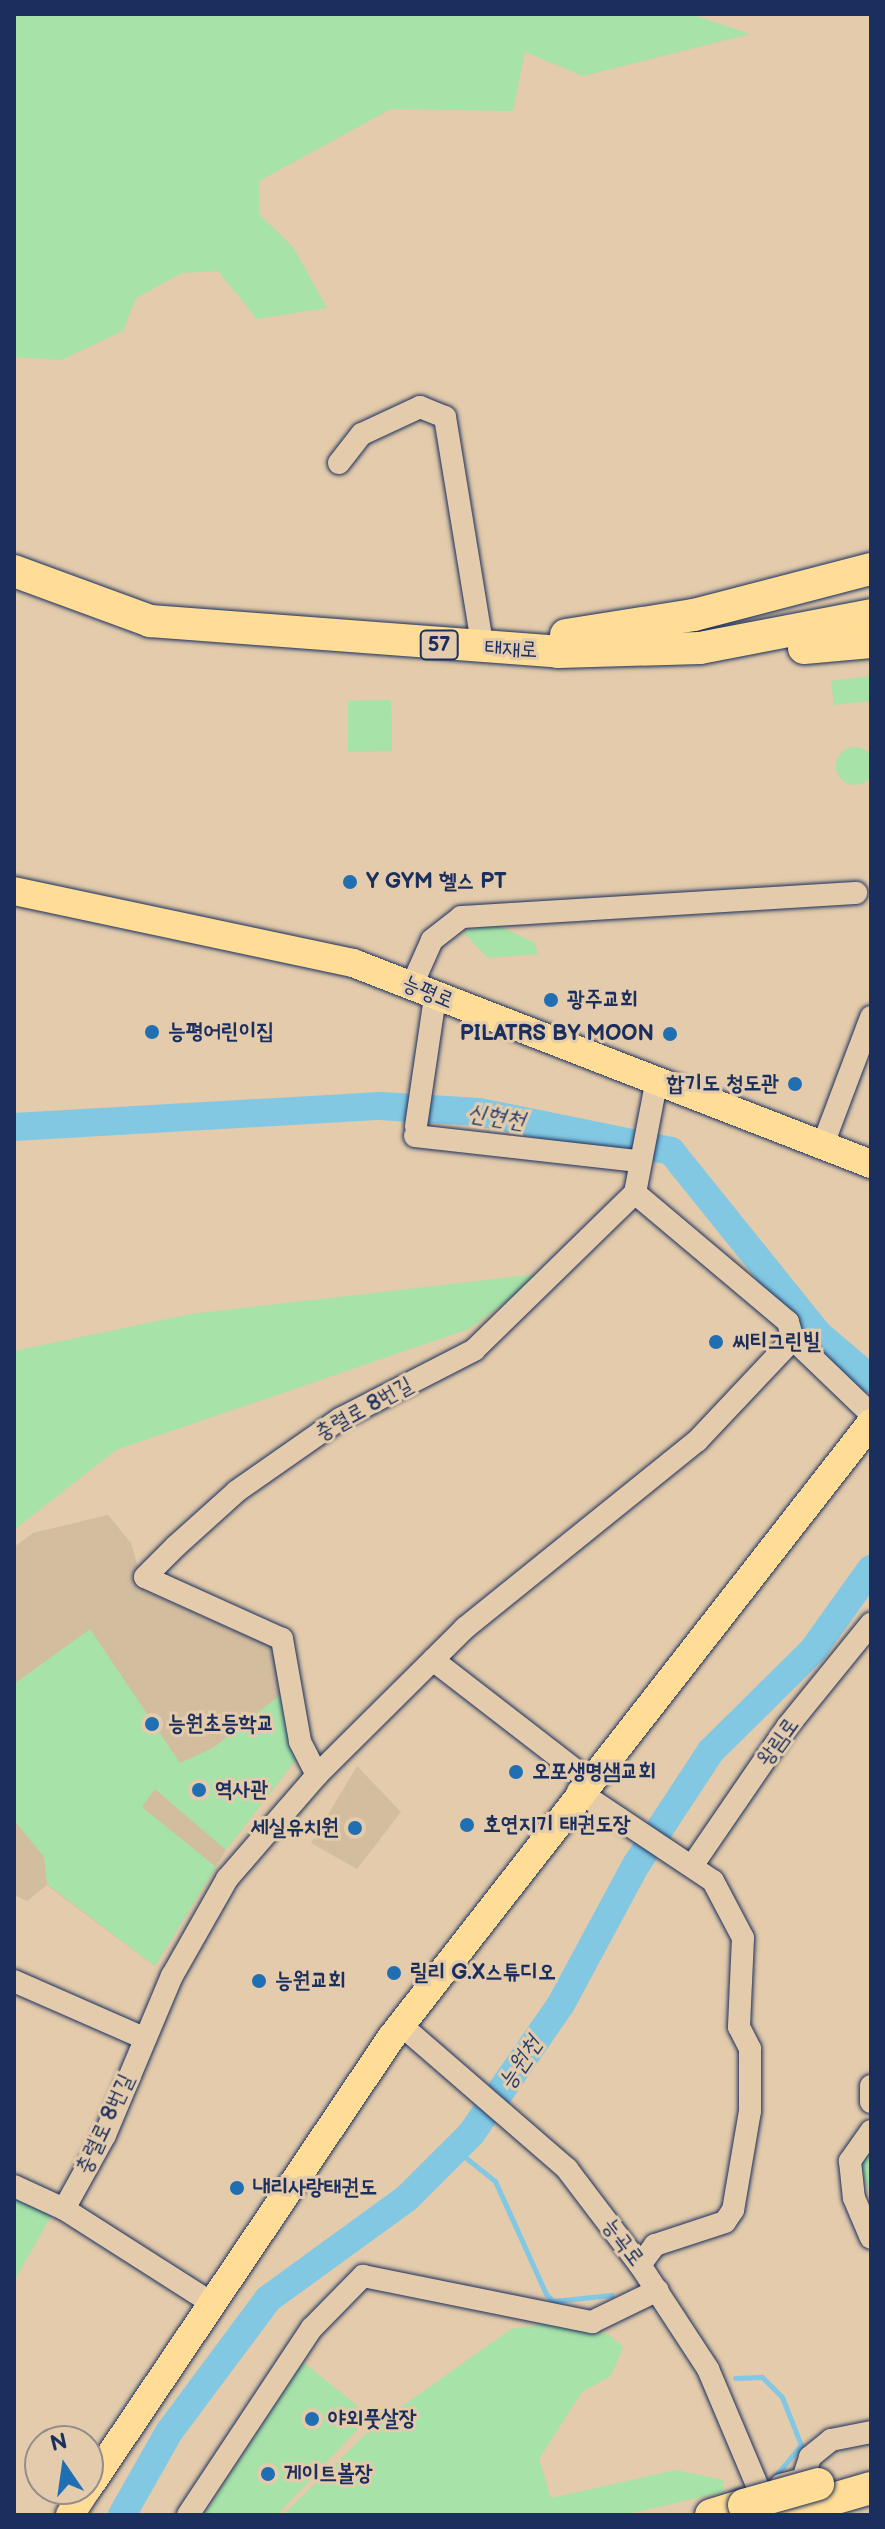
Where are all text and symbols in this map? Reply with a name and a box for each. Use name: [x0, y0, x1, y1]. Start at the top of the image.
road number: 57: [419, 629, 459, 661]
street label: 태재로: [484, 634, 538, 664]
place label: Y GYM 헬스 PT: [366, 869, 507, 895]
marker: Y GYM 헬스 PT: [341, 873, 359, 891]
street label: 능평로: [398, 969, 458, 1015]
place label: 광주교회: [567, 987, 638, 1013]
marker: 광주교회: [542, 991, 560, 1009]
place label: 능평어린이집: [168, 1019, 274, 1045]
place label: PILATRS BY MOON: [460, 1021, 654, 1047]
marker: 능평어린이집: [143, 1023, 161, 1041]
marker: PILATRS BY MOON: [661, 1025, 679, 1043]
place label: 합기도 청도관: [667, 1071, 779, 1097]
marker: 합기도 청도관: [786, 1075, 804, 1093]
water label: 신현천: [465, 1098, 527, 1136]
place label: 씨티그린빌: [732, 1329, 821, 1355]
marker: 씨티그린빌: [707, 1333, 725, 1351]
street label: 충렬로 8번길: [311, 1371, 417, 1447]
place label: 능원초등학교: [168, 1711, 274, 1737]
street label: 왕림로: [752, 1713, 804, 1771]
marker: 능원초등학교: [143, 1715, 161, 1733]
place label: 오포생명샘교회: [532, 1759, 656, 1785]
marker: 오포생명샘교회: [507, 1763, 525, 1781]
place label: 역사관: [215, 1777, 268, 1803]
marker: 역사관: [190, 1781, 208, 1799]
place label: 호연지기 태권도장: [483, 1812, 631, 1838]
place label: 세실유치원: [250, 1815, 339, 1841]
marker: 호연지기 태권도장: [458, 1816, 476, 1834]
marker: 세실유치원: [346, 1819, 364, 1837]
place label: 릴리 G.X스튜디오: [410, 1960, 556, 1986]
marker: 릴리 G.X스튜디오: [385, 1964, 403, 1982]
place label: 능원교회: [275, 1968, 346, 1994]
marker: 능원교회: [250, 1972, 268, 1990]
water label: 능원천: [492, 2031, 548, 2095]
street label: 충렬로 8번길: [70, 2070, 140, 2178]
place label: 내리사랑태권도: [253, 2175, 377, 2201]
marker: 내리사랑태권도: [228, 2179, 246, 2197]
street label: 능곡로: [596, 2213, 650, 2271]
place label: 야외풋살장: [328, 2406, 417, 2432]
marker: 야외풋살장: [303, 2410, 321, 2428]
north arrow: [24, 2425, 104, 2505]
text: N: [48, 2428, 70, 2458]
place label: 게이트볼장: [284, 2461, 373, 2487]
marker: 게이트볼장: [259, 2465, 277, 2483]

